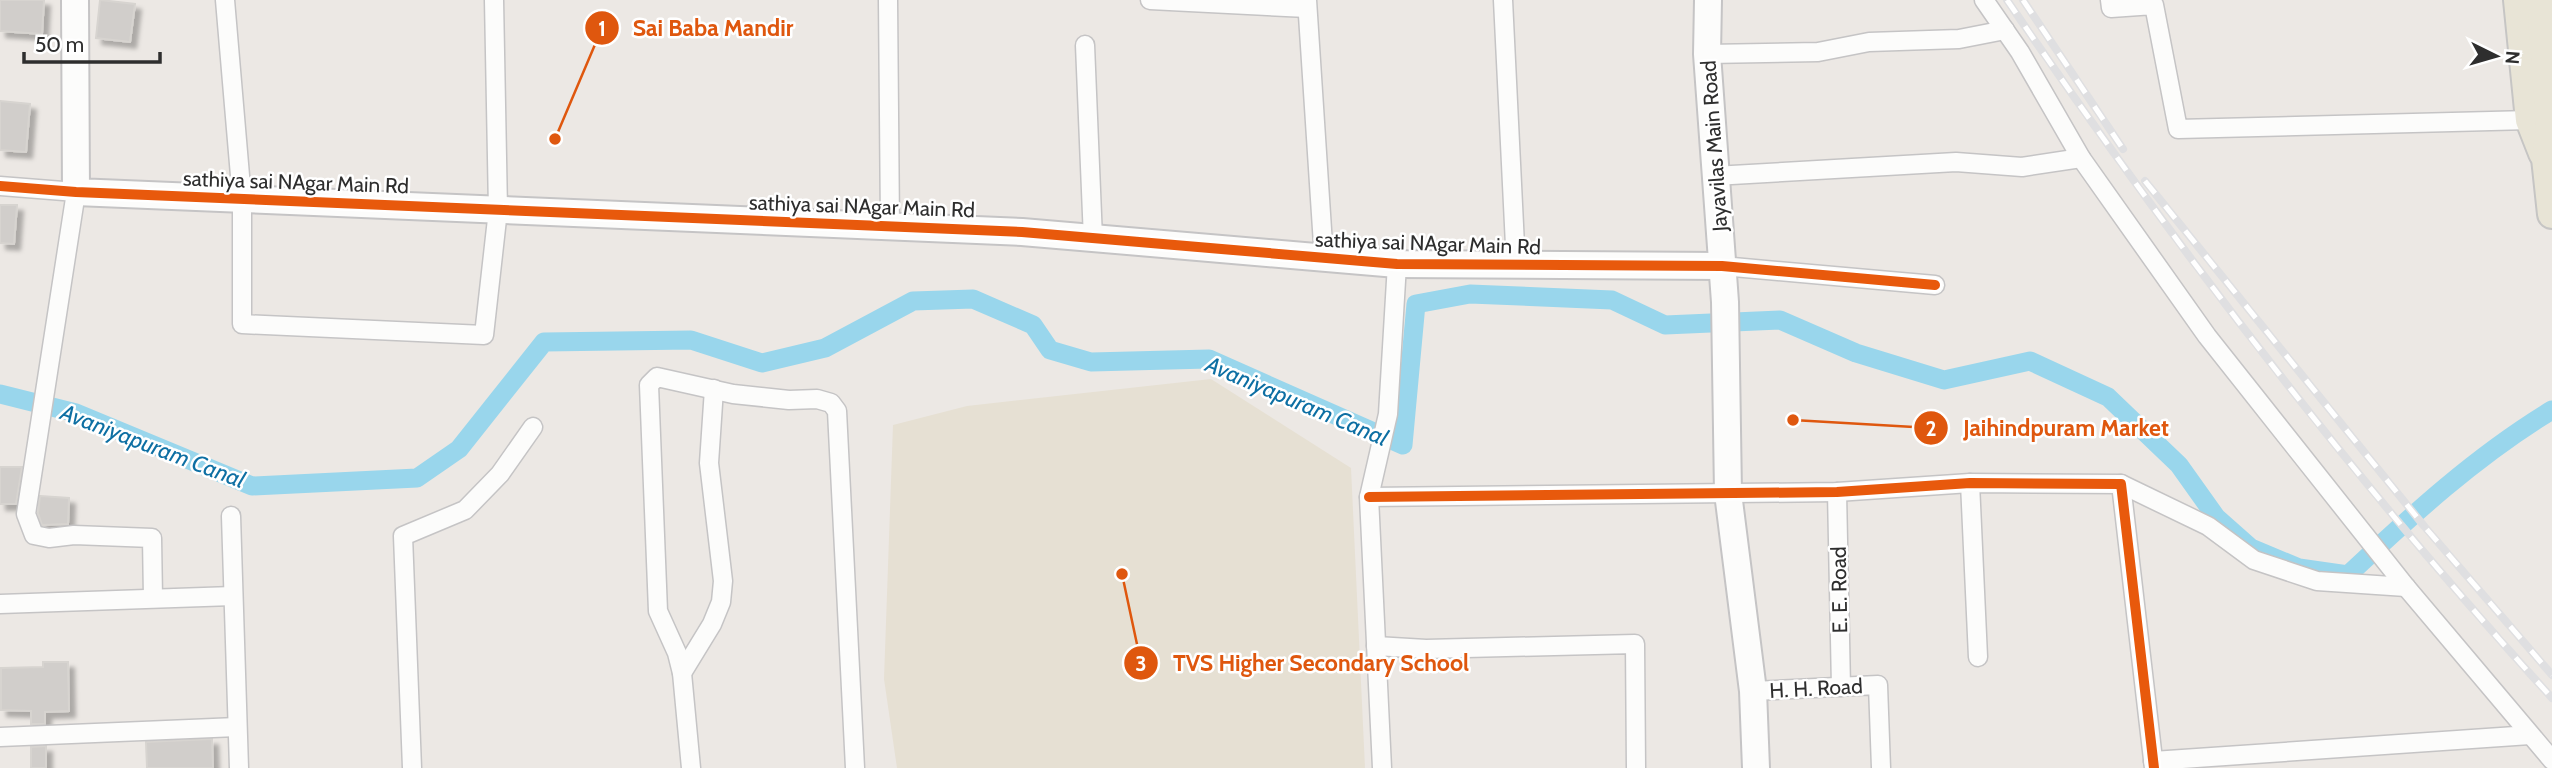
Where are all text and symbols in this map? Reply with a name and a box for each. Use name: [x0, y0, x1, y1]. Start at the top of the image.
callout: Sai Baba Mandir: [584, 6, 808, 50]
text: Sai Baba Mandir: [633, 14, 794, 42]
text: 1: [598, 16, 606, 41]
scale bar: [24, 21, 161, 65]
north arrow: [2461, 21, 2531, 91]
text: 50 m: [35, 32, 84, 57]
text: N: [2500, 50, 2524, 65]
street label: Jayavilas Main Road: [1696, 59, 1733, 234]
street label: sathiya sai NAgar Main Rd: [183, 166, 409, 198]
street label: sathiya sai NAgar Main Rd: [749, 190, 975, 222]
street label: sathiya sai NAgar Main Rd: [1315, 227, 1541, 259]
water label: Avaniyapuram Canal: [1201, 350, 1393, 452]
water label: Avaniyapuram Canal: [56, 398, 250, 494]
callout: Jaihindpuram Market: [1914, 406, 2183, 450]
text: Jaihindpuram Market: [1962, 414, 2169, 442]
text: 2: [1925, 416, 1937, 441]
street label: E. E. Road: [1826, 546, 1852, 634]
callout: TVS Higher Secondary School: [1124, 641, 1483, 685]
text: TVS Higher Secondary School: [1173, 649, 1469, 677]
text: 3: [1135, 651, 1147, 676]
street label: H. H. Road: [1769, 673, 1863, 703]

